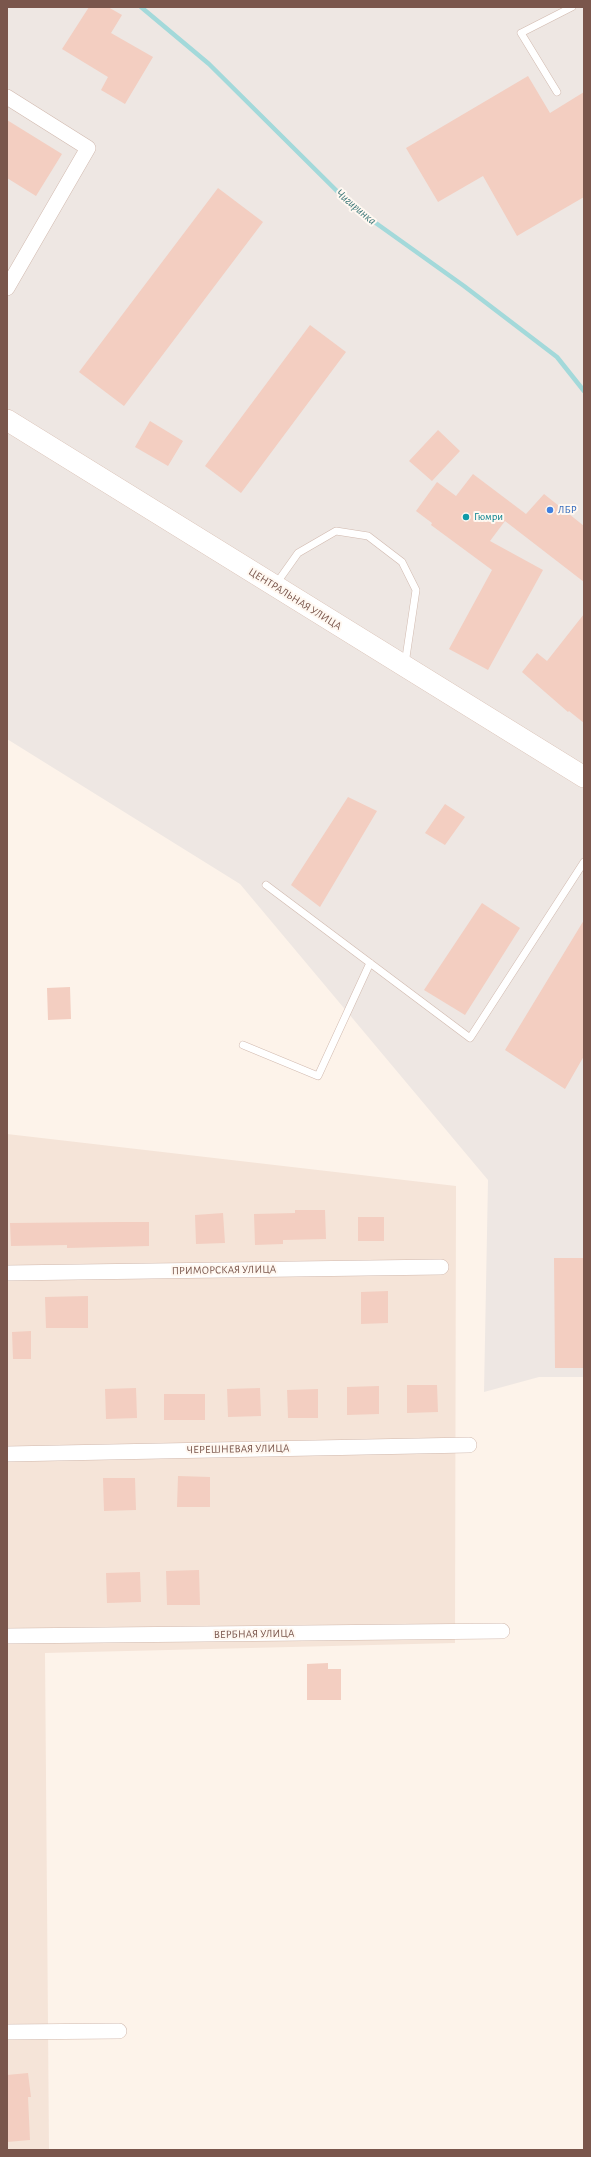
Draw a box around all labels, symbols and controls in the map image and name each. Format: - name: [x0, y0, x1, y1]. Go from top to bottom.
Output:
- water label: Чигиринка: [333, 186, 379, 228]
- place label: ЛБР: [558, 503, 577, 517]
- marker: ЛБР: [545, 505, 555, 515]
- place label: Гюмри: [474, 510, 503, 524]
- marker: Гюмри: [461, 512, 471, 522]
- street label: ЦЕНТРАЛЬНАЯ УЛИЦА: [246, 565, 344, 633]
- street label: ПРИМОРСКАЯ УЛИЦА: [172, 1262, 276, 1278]
- street label: ЧЕРЕШНЕВАЯ УЛИЦА: [187, 1442, 289, 1456]
- street label: ВЕРБНАЯ УЛИЦА: [214, 1627, 294, 1641]

